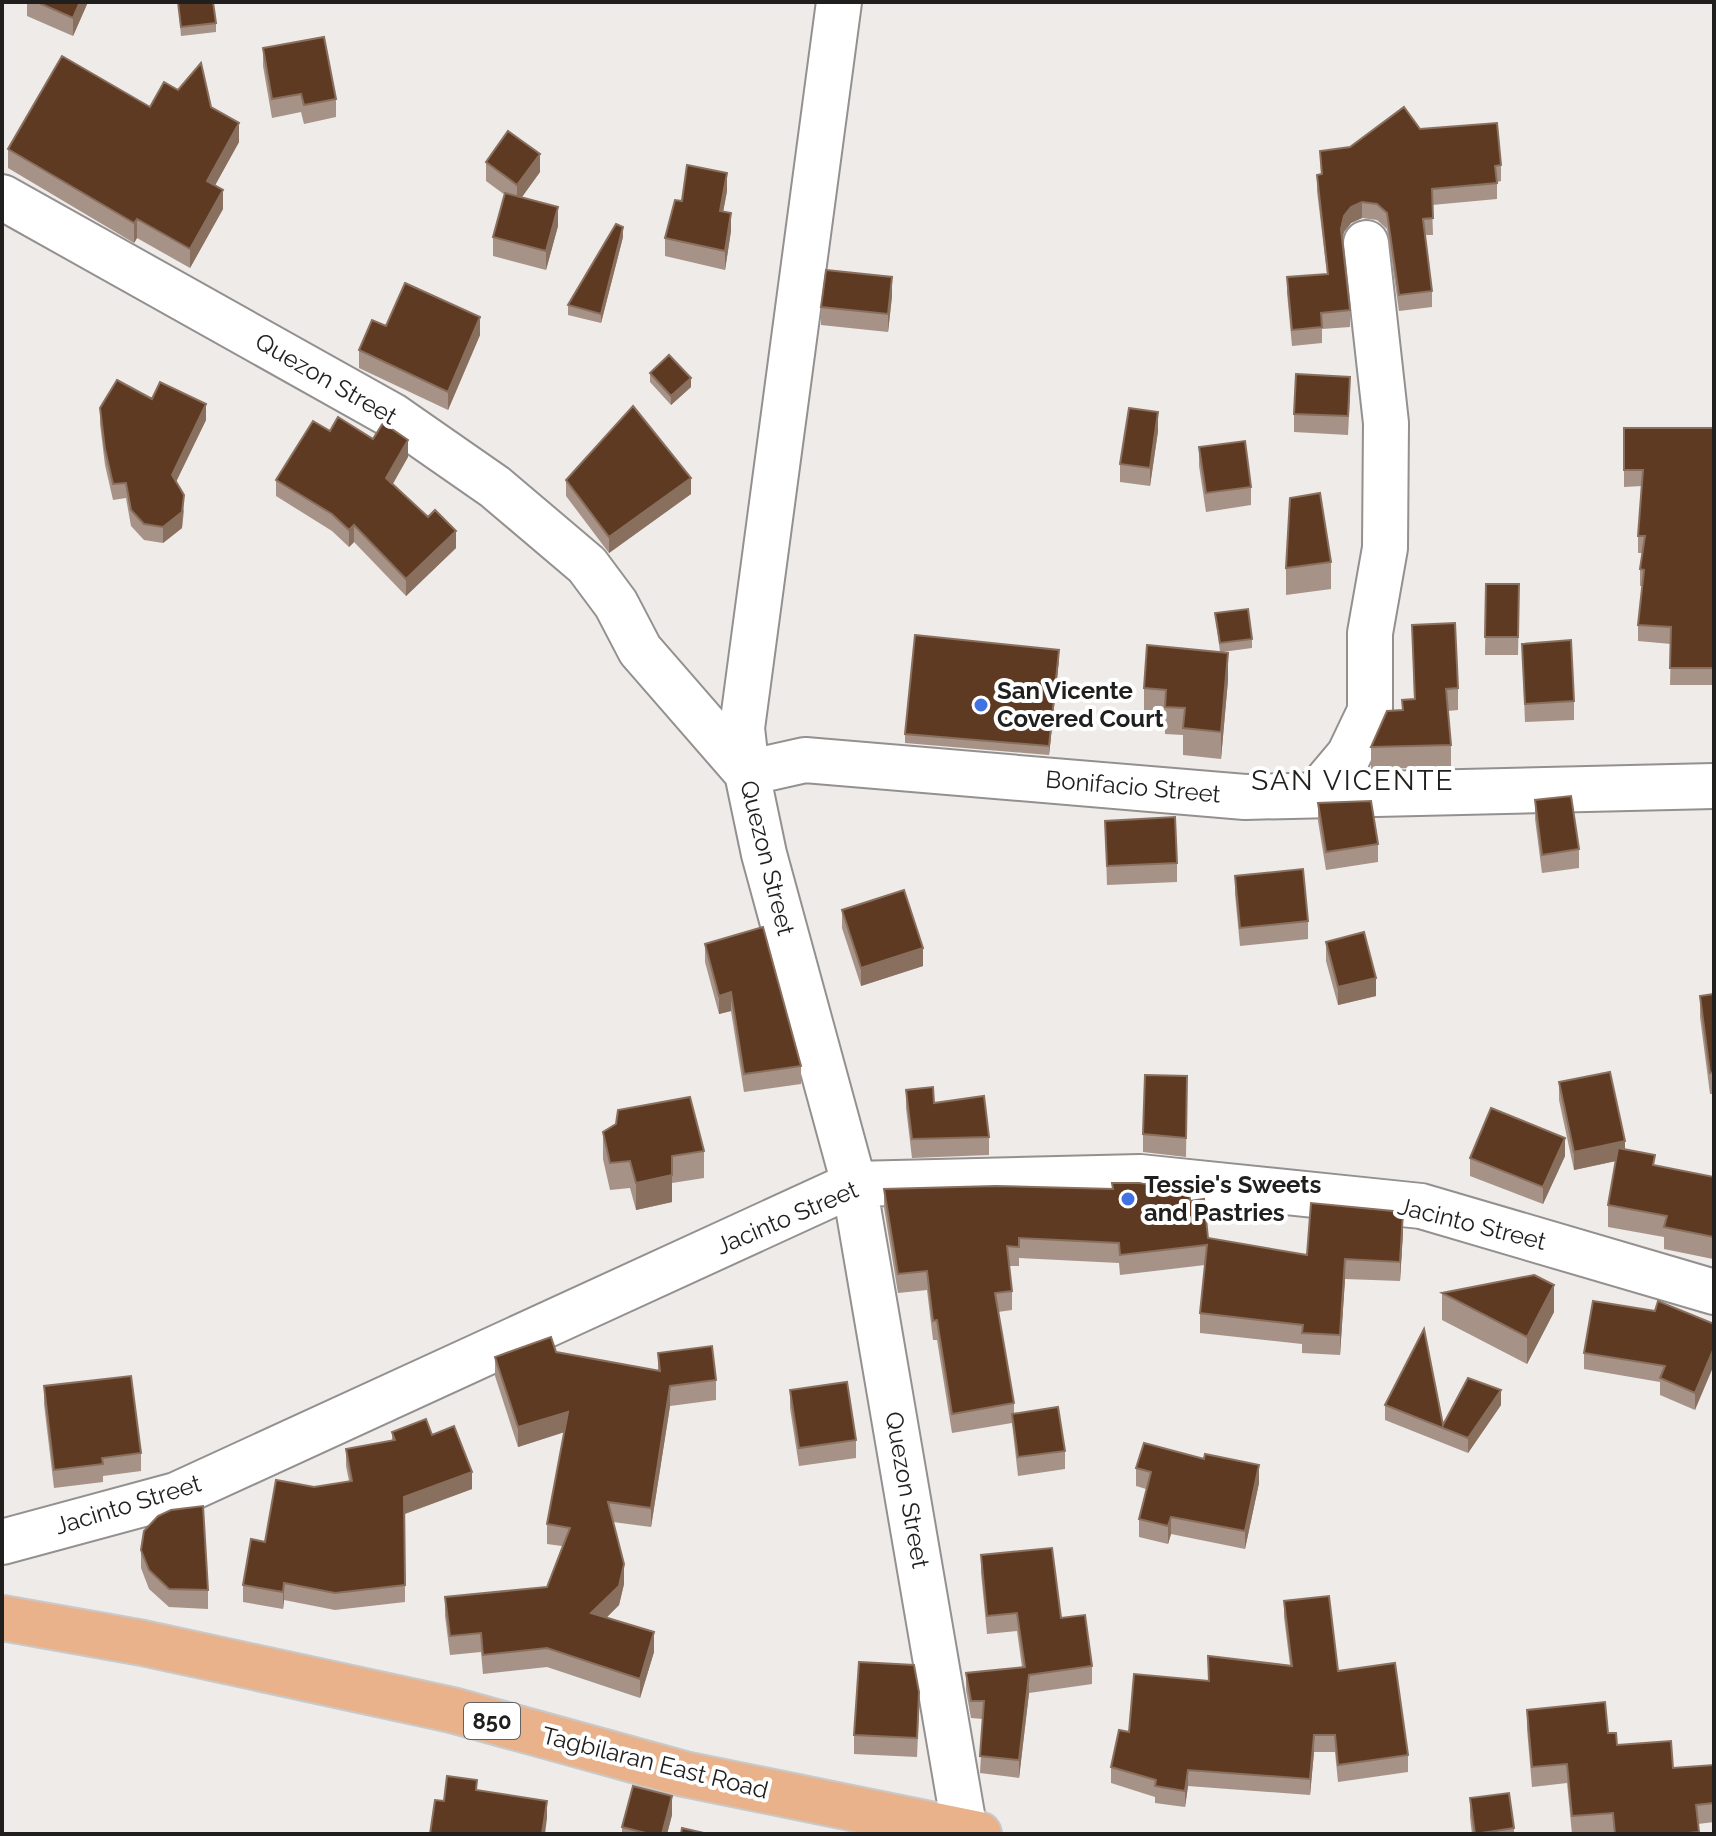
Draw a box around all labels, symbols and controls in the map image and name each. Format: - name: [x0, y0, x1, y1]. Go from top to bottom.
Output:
- street label: Quezon Street: [250, 326, 402, 431]
- place label: San Vicente Covered Court: [997, 676, 1164, 733]
- marker: San Vicente Covered Court: [972, 696, 990, 714]
- street label: Bonifacio Street: [1044, 764, 1222, 809]
- district label: SAN VICENTE: [1251, 764, 1455, 797]
- street label: Quezon Street: [734, 777, 801, 938]
- place label: Tessie's Sweets and Pastries: [1144, 1170, 1322, 1227]
- street label: Jacinto Street: [711, 1175, 862, 1260]
- marker: Tessie's Sweets and Pastries: [1119, 1190, 1137, 1208]
- street label: Jacinto Street: [1395, 1191, 1549, 1256]
- street label: Quezon Street: [879, 1409, 936, 1571]
- street label: Jacinto Street: [51, 1469, 205, 1541]
- road number: 850: [464, 1703, 520, 1739]
- street label: Tagbilaran East Road: [539, 1720, 771, 1805]

